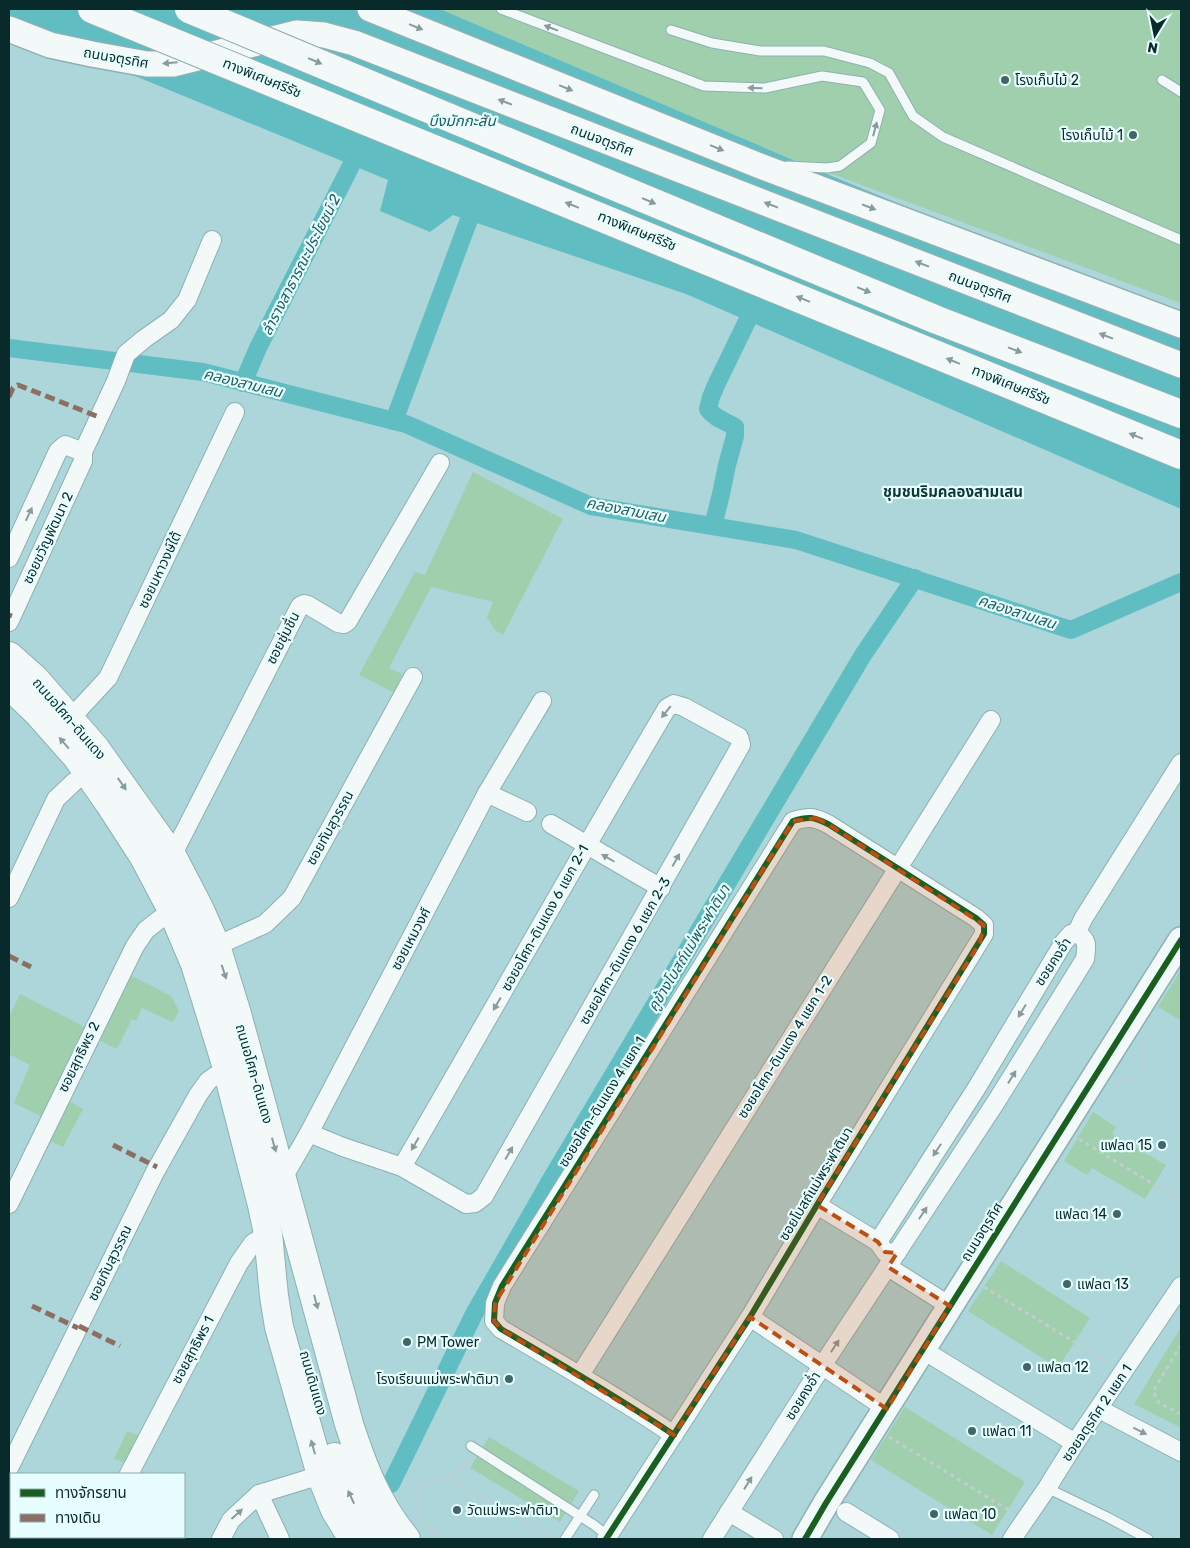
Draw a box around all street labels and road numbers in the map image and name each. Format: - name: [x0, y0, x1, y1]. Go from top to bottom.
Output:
- street label: ถนนจตุรทิศ: [82, 44, 150, 72]
- street label: ทางพิเศษศรีรัช: [220, 55, 304, 101]
- street label: ถนนจตุรทิศ: [568, 120, 636, 160]
- street label: ทางพิเศษศรีรัช: [595, 208, 679, 254]
- street label: ถนนจตุรทิศ: [946, 267, 1014, 307]
- street label: ทางพิเศษศรีรัช: [969, 362, 1053, 408]
- street label: ซอยขวัญพัฒนา 2: [19, 489, 77, 587]
- street label: ซอยมหาวงษ์ใต้: [135, 529, 185, 611]
- street label: ซอยชุ่มชื่น: [261, 608, 303, 667]
- street label: ถนนอโศก-ดินแดง: [29, 675, 109, 763]
- street label: ซอยทับสุวรรณ: [303, 788, 357, 868]
- street label: ซอยอโศก-ดินแดง 6 แยก 2-1: [498, 842, 592, 994]
- street label: ซอยอโศก-ดินแดง 6 แยก 2-3: [576, 874, 674, 1028]
- street label: ซอยเหมวงศ์: [387, 905, 435, 973]
- street label: ซอยคงอ่ำ: [1029, 934, 1075, 989]
- street label: ซอยอโศก-ดินแดง 4 แยก 1-2: [734, 972, 836, 1122]
- street label: ซอยสุทธิพร 2: [55, 1019, 103, 1095]
- street label: ถนนอโศก-ดินแดง: [232, 1022, 276, 1126]
- street label: ซอยอโศก-ดินแดง 4 แยก 1: [555, 1034, 649, 1170]
- street label: ซอยโบสถ์แม่พระฟาติมา: [775, 1124, 857, 1244]
- street label: ถนนจตุรทิศ: [957, 1199, 1007, 1265]
- street label: ซอยทับสุวรรณ: [84, 1222, 136, 1304]
- street label: ซอยสุทธิพร 1: [168, 1313, 218, 1387]
- street label: ถนนดินแดง: [296, 1349, 330, 1417]
- street label: ซอยจตุรทิศ 2 แยก 1: [1058, 1361, 1136, 1465]
- street label: ซอยคงอ่ำ: [780, 1368, 825, 1423]

